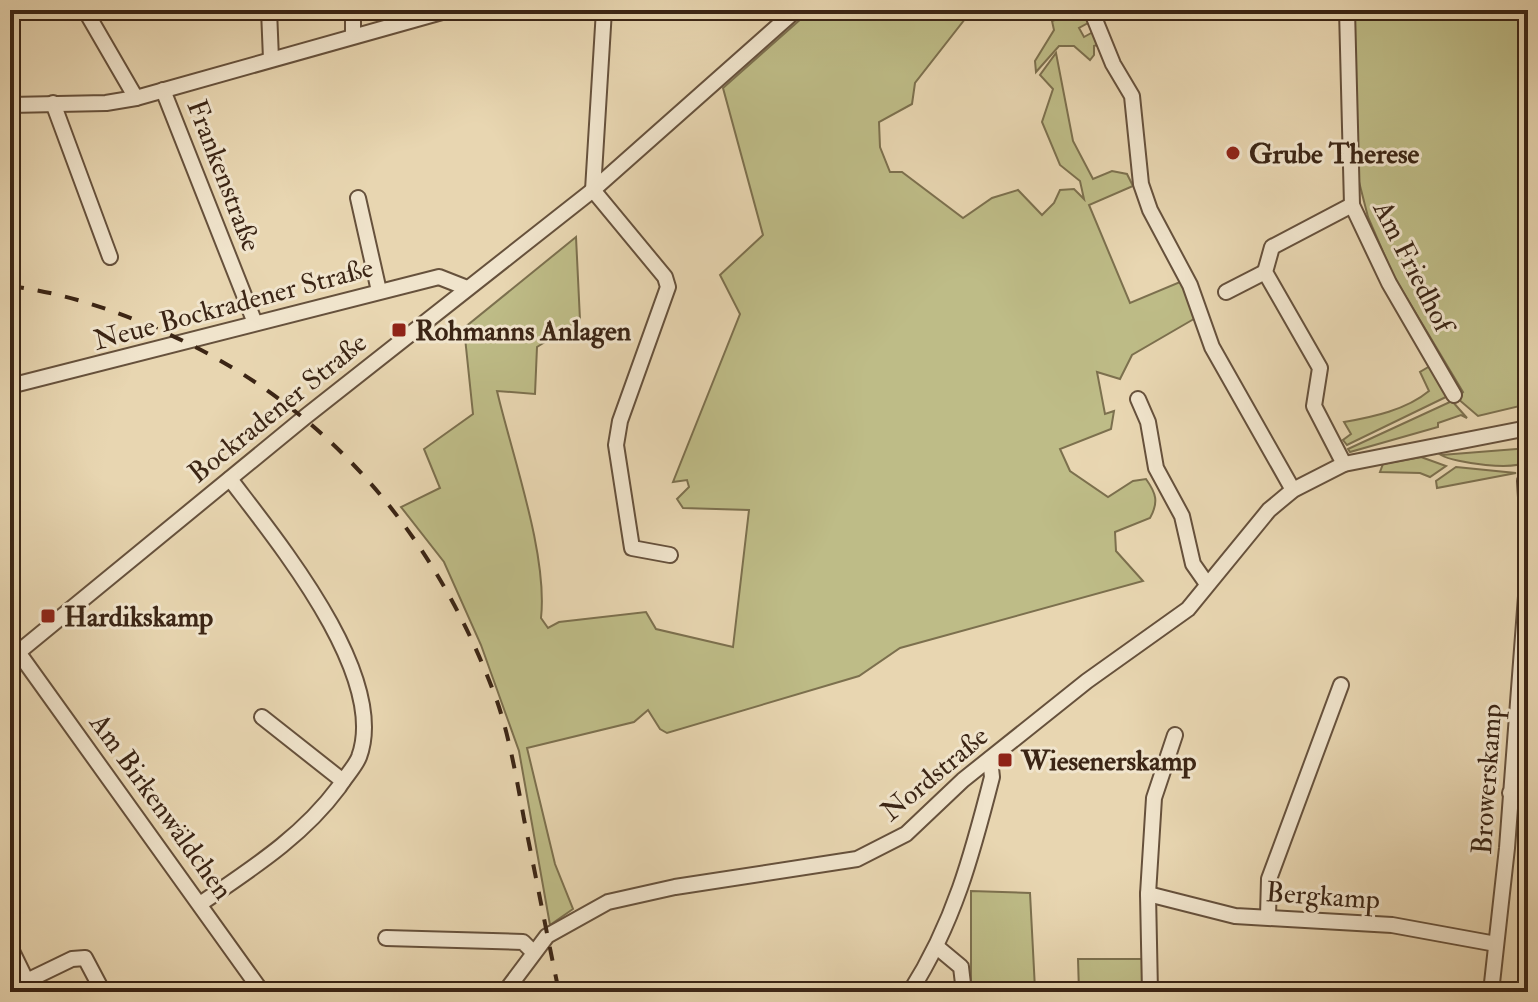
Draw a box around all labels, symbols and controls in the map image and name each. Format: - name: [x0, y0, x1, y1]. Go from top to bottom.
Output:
- street label: Frankenstraße: [179, 95, 269, 257]
- place label: Grube Therese: [1249, 137, 1420, 172]
- marker: Grube Therese: [1224, 144, 1242, 162]
- street label: Am Friedhof: [1364, 194, 1462, 342]
- street label: Neue Bockradener Straße: [90, 250, 377, 359]
- place label: Rohmanns Anlagen: [415, 314, 632, 349]
- marker: Rohmanns Anlagen: [390, 321, 408, 339]
- street label: Bockradener Straße: [182, 325, 375, 491]
- place label: Hardikskamp: [64, 600, 213, 635]
- marker: Hardikskamp: [39, 607, 57, 625]
- street label: Browerskamp: [1465, 702, 1510, 856]
- street label: Am Birkenwäldchen: [81, 706, 240, 907]
- street label: Nordstraße: [874, 719, 996, 829]
- place label: Wiesenerskamp: [1020, 744, 1196, 779]
- marker: Wiesenerskamp: [996, 751, 1014, 769]
- street label: Bergkamp: [1265, 875, 1381, 918]

